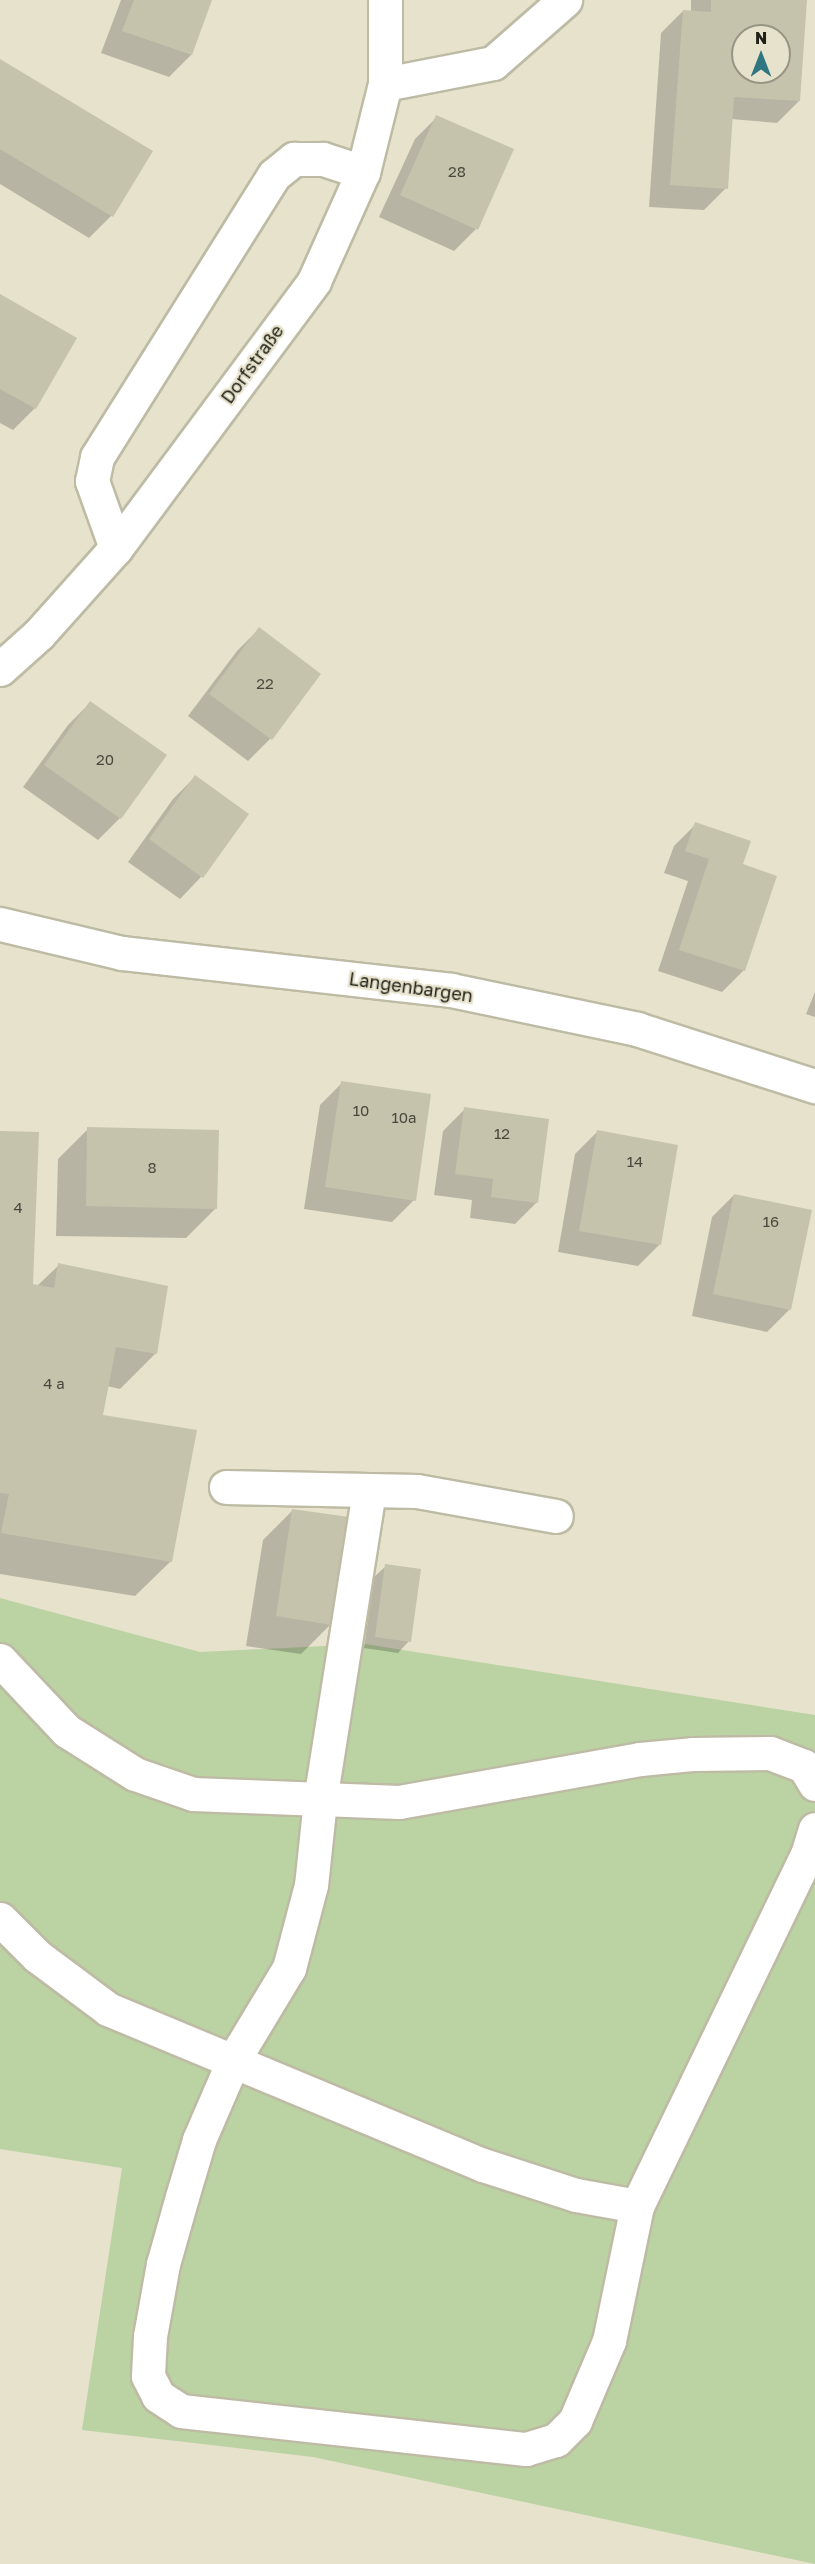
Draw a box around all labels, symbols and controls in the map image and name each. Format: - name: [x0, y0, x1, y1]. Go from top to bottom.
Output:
- north arrow: [731, 24, 791, 84]
- text: N: [755, 28, 767, 48]
- house number: 28: [448, 163, 466, 181]
- street label: Dorfstraße: [216, 320, 288, 408]
- house number: 22: [256, 675, 274, 693]
- house number: 20: [96, 751, 114, 769]
- street label: Langenbargen: [348, 968, 474, 1006]
- house number: 10: [353, 1102, 369, 1120]
- house number: 10a: [391, 1109, 417, 1127]
- house number: 12: [494, 1125, 510, 1143]
- house number: 14: [627, 1153, 643, 1171]
- house number: 8: [147, 1159, 157, 1177]
- house number: 4: [13, 1199, 23, 1217]
- house number: 16: [763, 1213, 779, 1231]
- house number: 4 a: [43, 1375, 65, 1393]

